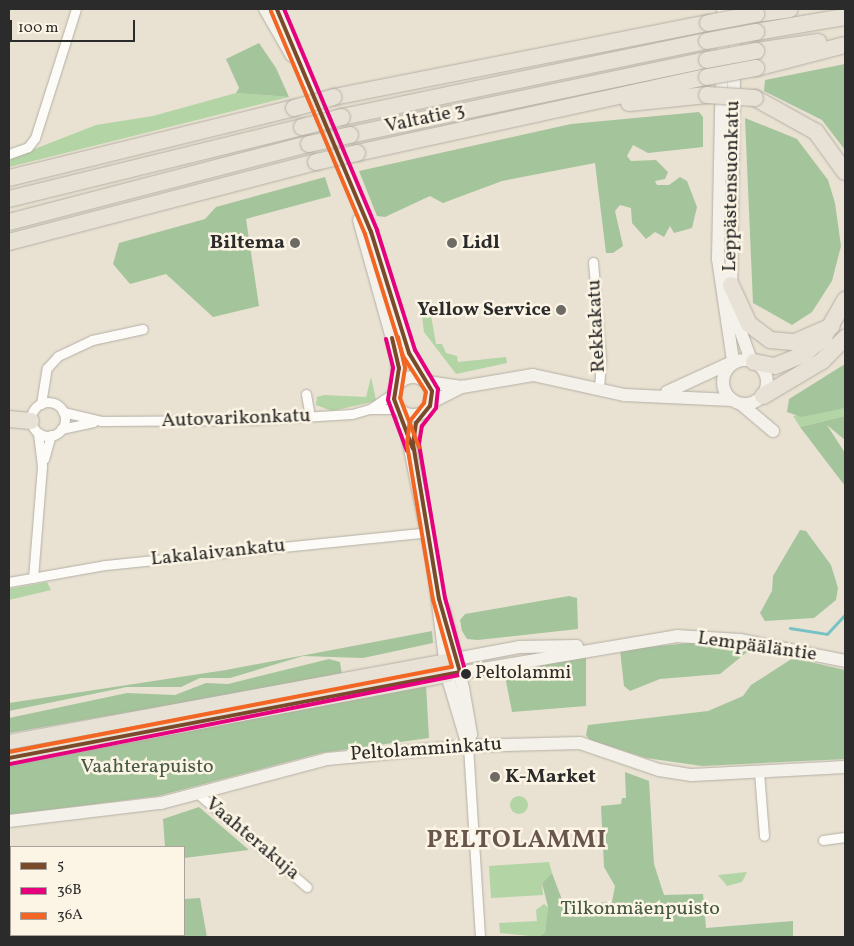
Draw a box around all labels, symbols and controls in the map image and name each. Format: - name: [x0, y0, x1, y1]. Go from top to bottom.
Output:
- scale bar: [12, 10, 138, 42]
- text: 100 m: [18, 18, 58, 39]
- street label: Valtatie 3: [383, 99, 467, 139]
- street label: Leppästensuonkatu: [719, 100, 745, 272]
- place label: Biltema: [210, 231, 285, 255]
- place label: Lidl: [462, 231, 500, 255]
- marker: Biltema: [289, 237, 301, 249]
- marker: Lidl: [446, 237, 458, 249]
- street label: Rekkakatu: [583, 279, 611, 373]
- place label: Yellow Service: [417, 298, 551, 322]
- marker: Yellow Service: [555, 304, 567, 316]
- street label: Autovarikonkatu: [161, 404, 311, 434]
- street label: Lakalaivankatu: [149, 534, 287, 572]
- street label: Lempääläntie: [696, 627, 818, 667]
- place label: Peltolammi: [475, 663, 571, 685]
- marker: Peltolammi: [461, 669, 471, 679]
- street label: Peltolamminkatu: [349, 733, 503, 767]
- park label: Vaahterapuisto: [80, 755, 214, 779]
- place label: K-Market: [505, 765, 596, 789]
- marker: K-Market: [489, 771, 501, 783]
- street label: Vaahterakuja: [200, 792, 304, 886]
- district label: PELTOLAMMI: [425, 826, 609, 856]
- legend: [10, 846, 185, 936]
- text: 5: [57, 855, 64, 876]
- text: 36B: [57, 880, 82, 901]
- park label: Tilkonmäenpuisto: [560, 897, 720, 921]
- text: 36A: [57, 905, 83, 926]

